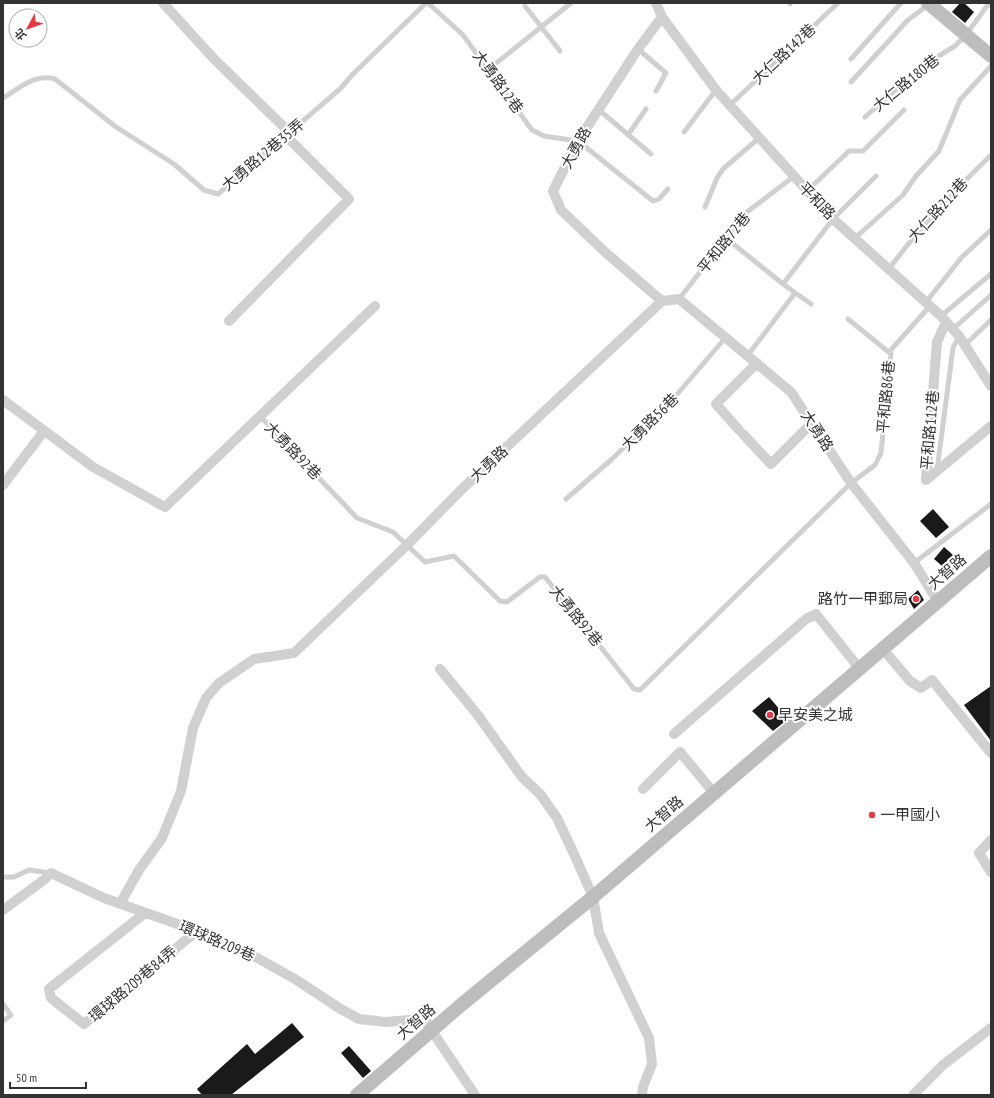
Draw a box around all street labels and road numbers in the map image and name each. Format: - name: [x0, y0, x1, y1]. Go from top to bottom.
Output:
- street label: 大仁路142巷: [748, 19, 819, 88]
- street label: 大勇路12巷: [469, 46, 528, 117]
- street label: 大仁路180巷: [869, 50, 943, 115]
- street label: 大勇路12巷35弄: [217, 115, 308, 195]
- street label: 大勇路: [556, 123, 595, 172]
- street label: 大仁路212巷: [904, 173, 972, 246]
- street label: 平和路: [795, 178, 840, 223]
- street label: 平和路72巷: [693, 208, 754, 277]
- street label: 平和路86巷: [873, 360, 898, 434]
- street label: 大勇路56巷: [617, 389, 682, 454]
- street label: 平和路112巷: [917, 389, 942, 471]
- street label: 大勇路: [797, 407, 838, 455]
- street label: 大勇路92巷: [261, 418, 326, 484]
- street label: 大勇路: [466, 441, 512, 486]
- street label: 大智路: [923, 550, 970, 594]
- street label: 大勇路92巷: [546, 581, 607, 650]
- street label: 大智路: [640, 792, 687, 836]
- street label: 環球路209巷: [177, 916, 258, 965]
- street label: 環球路209巷84弄: [85, 941, 180, 1026]
- street label: 大智路: [392, 1000, 439, 1044]

